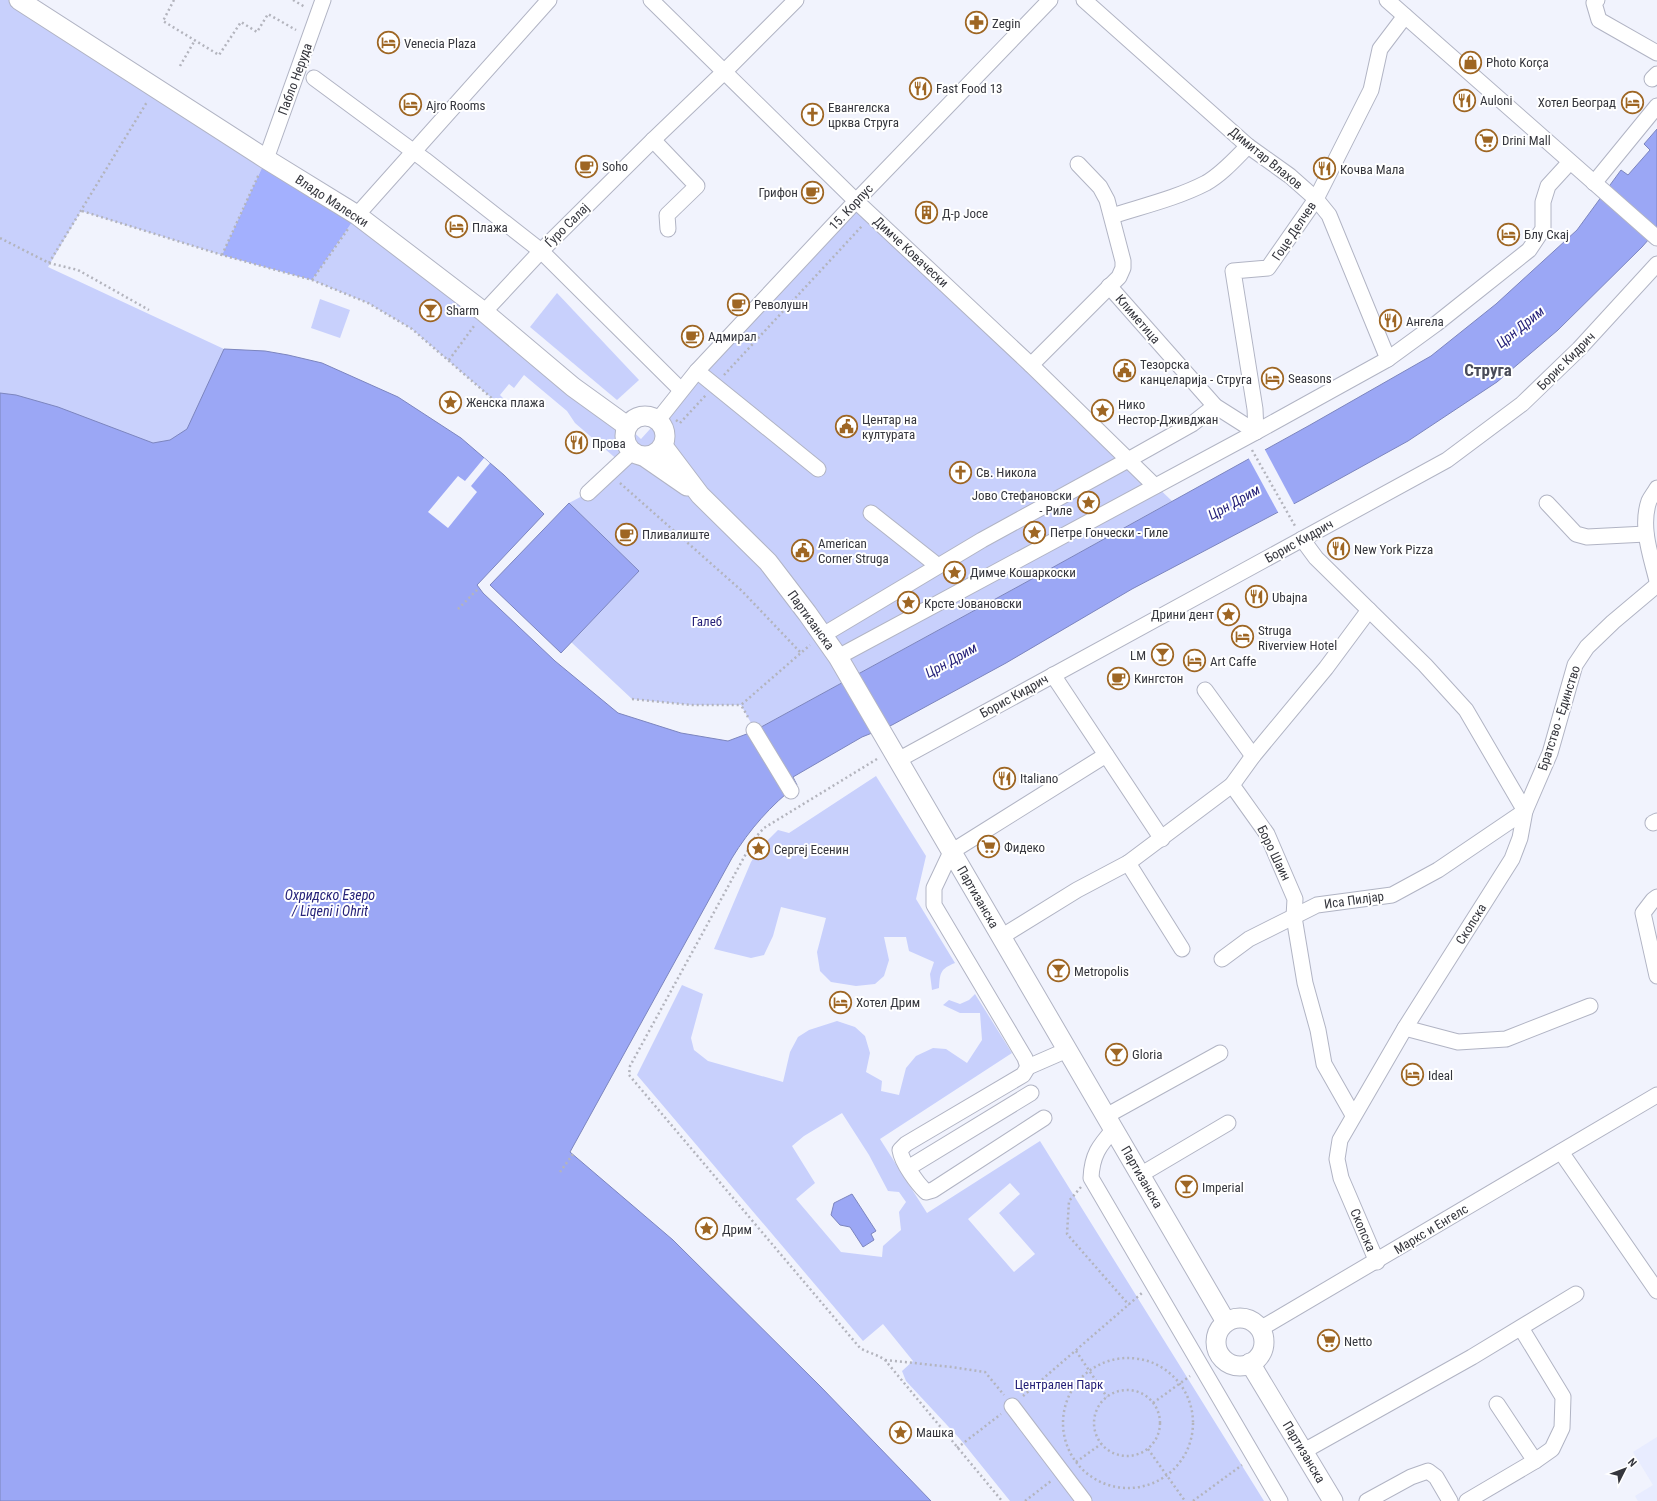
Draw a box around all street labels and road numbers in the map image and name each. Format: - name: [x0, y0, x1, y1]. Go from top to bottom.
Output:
- street label: Пабло Неруда: [275, 41, 315, 117]
- street label: Димитар Влахов: [1226, 124, 1306, 192]
- street label: Владо Малески: [293, 172, 371, 230]
- street label: 15. Корпус: [826, 181, 876, 233]
- street label: Гоце Делчев: [1269, 199, 1319, 263]
- street label: Ѓуро Салај: [542, 200, 592, 250]
- street label: Димче Ковачески: [871, 214, 951, 290]
- street label: Климетица: [1113, 291, 1163, 347]
- street label: Борис Кидрич: [1534, 329, 1598, 393]
- street label: Борис Кидрич: [1262, 516, 1336, 566]
- street label: Партизанска: [785, 587, 837, 653]
- street label: Братство - Единство: [1535, 663, 1583, 773]
- street label: Борис Кидрич: [977, 671, 1051, 721]
- street label: Боро Шаин: [1254, 823, 1294, 883]
- street label: Партизанска: [954, 863, 1002, 931]
- street label: Иса Пилјар: [1323, 888, 1385, 912]
- street label: Скопска: [1453, 901, 1489, 947]
- street label: Партизанска: [1118, 1143, 1166, 1211]
- street label: Маркс и Енгелс: [1391, 1201, 1471, 1257]
- street label: Скопска: [1347, 1206, 1379, 1254]
- street label: Партизанска: [1280, 1418, 1328, 1486]

